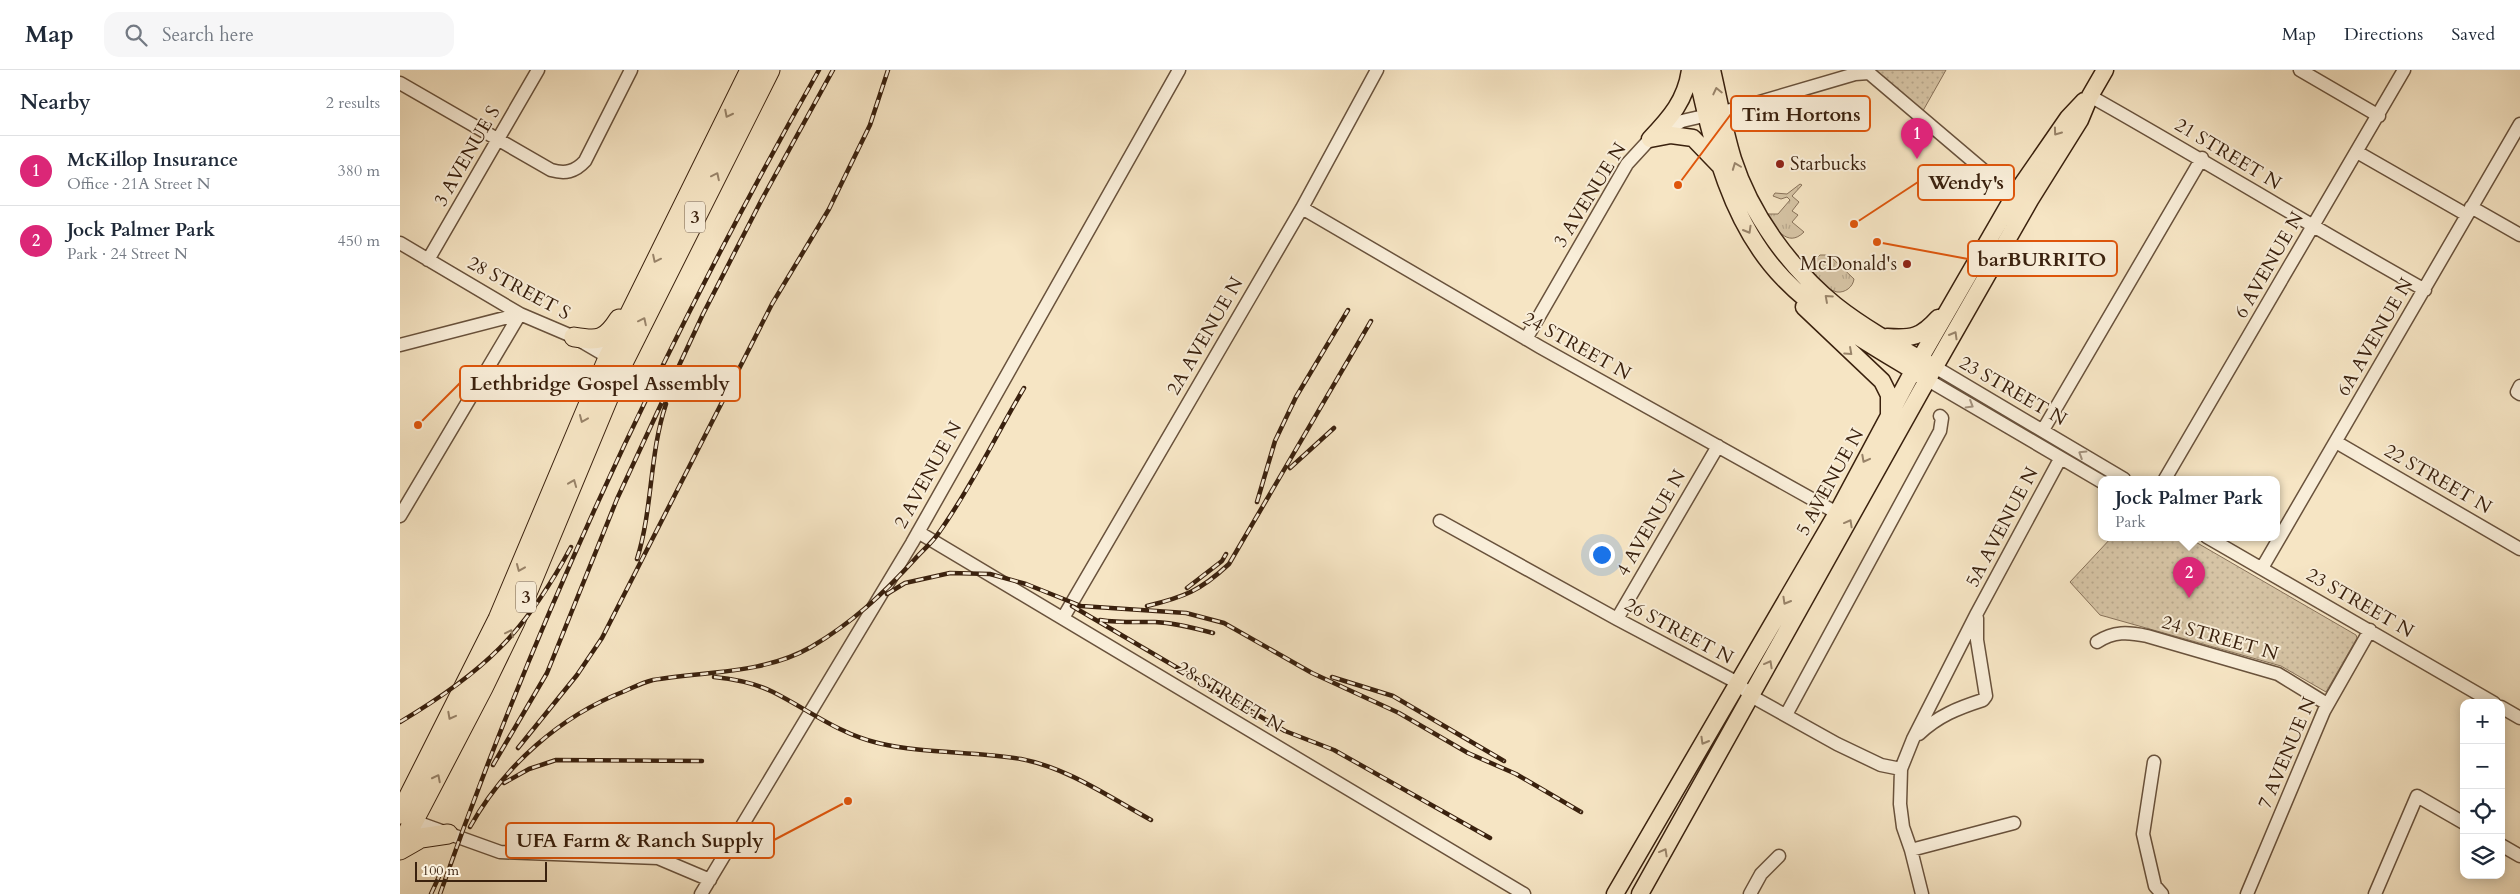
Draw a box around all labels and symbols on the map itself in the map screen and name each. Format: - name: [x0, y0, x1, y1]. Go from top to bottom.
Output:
- one-way arrow: [1712, 86, 1723, 95]
- callout: Tim Hortons: [1731, 96, 1870, 131]
- street label: 3 AVENUE S: [428, 101, 506, 211]
- text: Tim Hortons: [1741, 101, 1861, 128]
- one-way arrow: [724, 108, 734, 117]
- street label: 21 STREET N: [2170, 112, 2286, 196]
- pin: 1: [1901, 118, 1933, 159]
- one-way arrow: [2054, 126, 2063, 136]
- street label: 3 AVENUE N: [1547, 138, 1633, 252]
- place label: Starbucks: [1790, 151, 1866, 177]
- marker: Starbucks: [1774, 158, 1786, 170]
- one-way arrow: [1732, 162, 1742, 171]
- callout: Wendy's: [1918, 165, 2014, 200]
- text: Wendy's: [1927, 169, 2004, 196]
- one-way arrow: [710, 172, 720, 181]
- road number: 3: [685, 202, 705, 232]
- street label: 6 AVENUE N: [2228, 207, 2310, 323]
- one-way arrow: [1742, 224, 1752, 233]
- callout: barBURRITO: [1968, 241, 2117, 276]
- text: barBURRITO: [1978, 246, 2106, 273]
- street label: 28 STREET S: [463, 250, 575, 326]
- place label: McDonald's: [1800, 251, 1897, 277]
- one-way arrow: [651, 254, 662, 263]
- marker: McDonald's: [1901, 258, 1913, 270]
- street label: 2A AVENUE N: [1161, 272, 1249, 400]
- street label: 6A AVENUE N: [2331, 273, 2419, 401]
- one-way arrow: [1825, 295, 1834, 304]
- street label: 24 STREET N: [1518, 306, 1636, 386]
- one-way arrow: [637, 318, 647, 327]
- one-way arrow: [1947, 331, 1957, 340]
- one-way arrow: [1844, 346, 1853, 355]
- street label: 23 STREET N: [1955, 350, 2071, 432]
- callout: Lethbridge Gospel Assembly: [460, 366, 740, 401]
- text: Lethbridge Gospel Assembly: [470, 370, 731, 397]
- one-way arrow: [1964, 398, 1973, 408]
- one-way arrow: [578, 414, 588, 422]
- street label: 2 AVENUE N: [888, 417, 968, 533]
- street label: 5 AVENUE N: [1790, 424, 1870, 540]
- street label: 22 STREET N: [2380, 438, 2496, 520]
- one-way arrow: [2079, 450, 2088, 460]
- one-way arrow: [1862, 454, 1872, 463]
- street label: 5A AVENUE N: [1959, 462, 2045, 592]
- street label: 4 AVENUE N: [1610, 465, 1692, 581]
- one-way arrow: [567, 479, 577, 488]
- one-way arrow: [1843, 519, 1853, 528]
- your location: [1589, 542, 1615, 568]
- pin: 2: [2173, 557, 2205, 598]
- street label: 23 STREET N: [2302, 562, 2418, 644]
- one-way arrow: [515, 563, 526, 572]
- road number: 3: [516, 582, 536, 612]
- street label: 26 STREET N: [1620, 591, 1738, 671]
- one-way arrow: [1782, 595, 1792, 604]
- street label: 24 STREET N: [2159, 609, 2281, 667]
- one-way arrow: [503, 629, 514, 638]
- street label: 28 STREET N: [1172, 655, 1288, 739]
- one-way arrow: [1763, 661, 1773, 670]
- street label: 7 AVENUE N: [2252, 693, 2322, 813]
- one-way arrow: [447, 710, 457, 719]
- one-way arrow: [1700, 736, 1710, 745]
- one-way arrow: [431, 774, 441, 783]
- callout: UFA Farm & Ranch Supply: [506, 823, 774, 858]
- text: UFA Farm & Ranch Supply: [516, 827, 764, 854]
- one-way arrow: [1657, 848, 1667, 857]
- scale bar: [415, 859, 548, 882]

